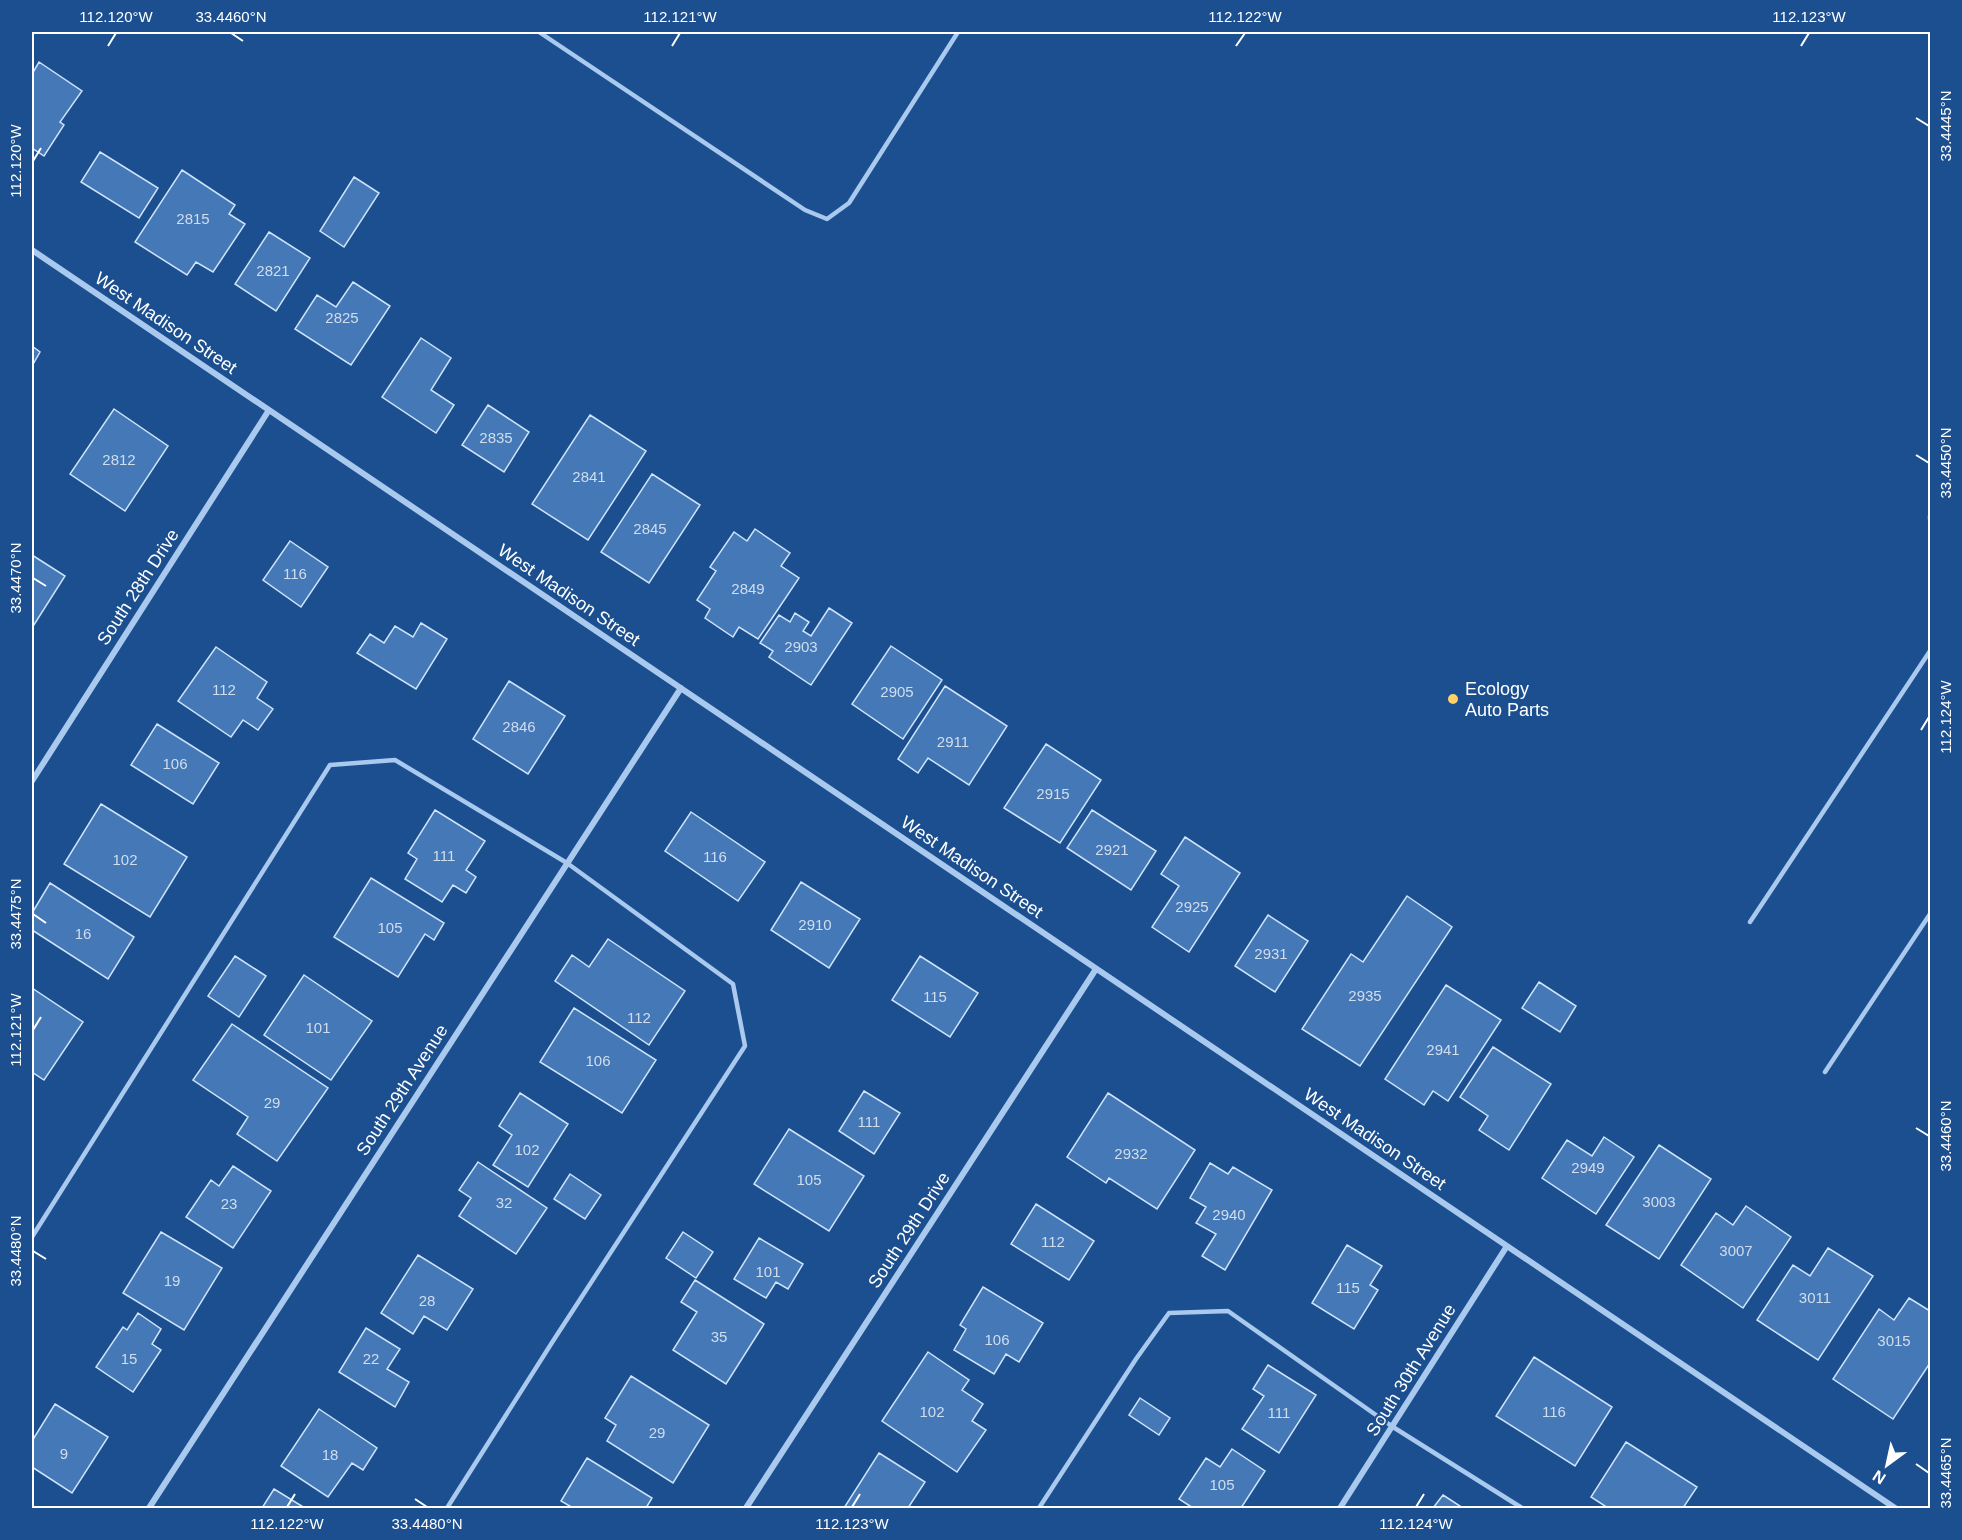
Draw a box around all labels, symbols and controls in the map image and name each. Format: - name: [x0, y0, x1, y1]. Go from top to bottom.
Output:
- text: 112.120°W: [79, 8, 153, 25]
- text: 33.4460°N: [195, 8, 267, 25]
- text: 112.121°W: [643, 8, 717, 25]
- text: 112.122°W: [1208, 8, 1282, 25]
- text: 112.123°W: [1772, 8, 1846, 25]
- text: 33.4445°N: [1937, 90, 1954, 162]
- text: 112.120°W: [7, 124, 24, 198]
- house number: 2815: [176, 210, 210, 227]
- house number: 2821: [256, 262, 290, 279]
- street label: West Madison Street: [91, 268, 241, 378]
- house number: 2825: [325, 309, 359, 326]
- text: 33.4450°N: [1937, 427, 1954, 499]
- house number: 2835: [479, 429, 513, 446]
- house number: 2812: [102, 451, 136, 468]
- house number: 2841: [572, 468, 606, 485]
- house number: 2845: [633, 520, 667, 537]
- street label: South 28th Drive: [93, 525, 183, 649]
- street label: West Madison Street: [494, 540, 644, 650]
- text: 33.4470°N: [7, 542, 24, 614]
- house number: 116: [283, 565, 307, 582]
- house number: 2849: [731, 580, 765, 597]
- house number: 2903: [784, 638, 818, 655]
- place label: Ecology Auto Parts: [1465, 679, 1549, 720]
- text: 112.124°W: [1937, 680, 1954, 754]
- house number: 112: [212, 681, 236, 698]
- house number: 2905: [880, 683, 914, 700]
- marker: Ecology Auto Parts: [1446, 692, 1460, 706]
- house number: 2846: [502, 718, 536, 735]
- house number: 2911: [937, 733, 969, 750]
- house number: 106: [162, 755, 188, 772]
- house number: 2915: [1036, 785, 1070, 802]
- street label: West Madison Street: [897, 812, 1047, 922]
- house number: 2921: [1095, 841, 1129, 858]
- house number: 111: [433, 847, 455, 864]
- house number: 116: [703, 848, 727, 865]
- house number: 102: [112, 851, 138, 868]
- text: 33.4475°N: [7, 878, 24, 950]
- house number: 2925: [1175, 898, 1209, 915]
- house number: 2910: [798, 916, 832, 933]
- house number: 105: [377, 919, 403, 936]
- house number: 16: [75, 925, 91, 942]
- house number: 2931: [1254, 945, 1288, 962]
- house number: 2935: [1348, 987, 1382, 1004]
- house number: 115: [923, 988, 947, 1005]
- text: 112.121°W: [7, 993, 24, 1067]
- house number: 112: [627, 1009, 651, 1026]
- house number: 101: [305, 1019, 331, 1036]
- street label: South 29th Avenue: [352, 1021, 452, 1159]
- house number: 2941: [1426, 1041, 1460, 1058]
- house number: 106: [585, 1052, 611, 1069]
- street label: West Madison Street: [1300, 1084, 1450, 1194]
- house number: 29: [264, 1094, 280, 1111]
- text: 33.4460°N: [1937, 1100, 1954, 1172]
- house number: 111: [858, 1113, 880, 1130]
- house number: 102: [514, 1141, 540, 1158]
- house number: 2932: [1114, 1145, 1148, 1162]
- house number: 2949: [1571, 1159, 1605, 1176]
- street label: South 29th Drive: [864, 1168, 954, 1292]
- house number: 105: [796, 1171, 822, 1188]
- house number: 3003: [1642, 1193, 1676, 1210]
- house number: 32: [496, 1194, 512, 1211]
- house number: 23: [221, 1195, 237, 1212]
- house number: 2940: [1212, 1206, 1246, 1223]
- text: 33.4480°N: [7, 1215, 24, 1287]
- house number: 112: [1041, 1233, 1065, 1250]
- house number: 3007: [1719, 1242, 1753, 1259]
- house number: 101: [755, 1263, 781, 1280]
- house number: 19: [164, 1272, 180, 1289]
- house number: 115: [1336, 1279, 1360, 1296]
- house number: 3011: [1799, 1289, 1831, 1306]
- house number: 28: [419, 1292, 435, 1309]
- street label: South 30th Avenue: [1362, 1300, 1460, 1440]
- house number: 35: [711, 1328, 727, 1345]
- house number: 106: [984, 1331, 1010, 1348]
- house number: 3015: [1877, 1332, 1911, 1349]
- house number: 15: [121, 1350, 137, 1367]
- house number: 22: [363, 1350, 379, 1367]
- house number: 102: [919, 1403, 945, 1420]
- house number: 116: [1542, 1403, 1566, 1420]
- house number: 111: [1268, 1404, 1290, 1421]
- house number: 29: [649, 1424, 665, 1441]
- north arrow: [1857, 1435, 1917, 1495]
- text: 33.4465°N: [1937, 1437, 1954, 1509]
- house number: 9: [60, 1445, 68, 1462]
- house number: 18: [322, 1446, 338, 1463]
- text: N: [1870, 1467, 1889, 1487]
- house number: 105: [1209, 1476, 1235, 1493]
- text: 112.122°W: [250, 1515, 324, 1532]
- text: 33.4480°N: [391, 1515, 463, 1532]
- text: 112.123°W: [815, 1515, 889, 1532]
- text: 112.124°W: [1379, 1515, 1453, 1532]

